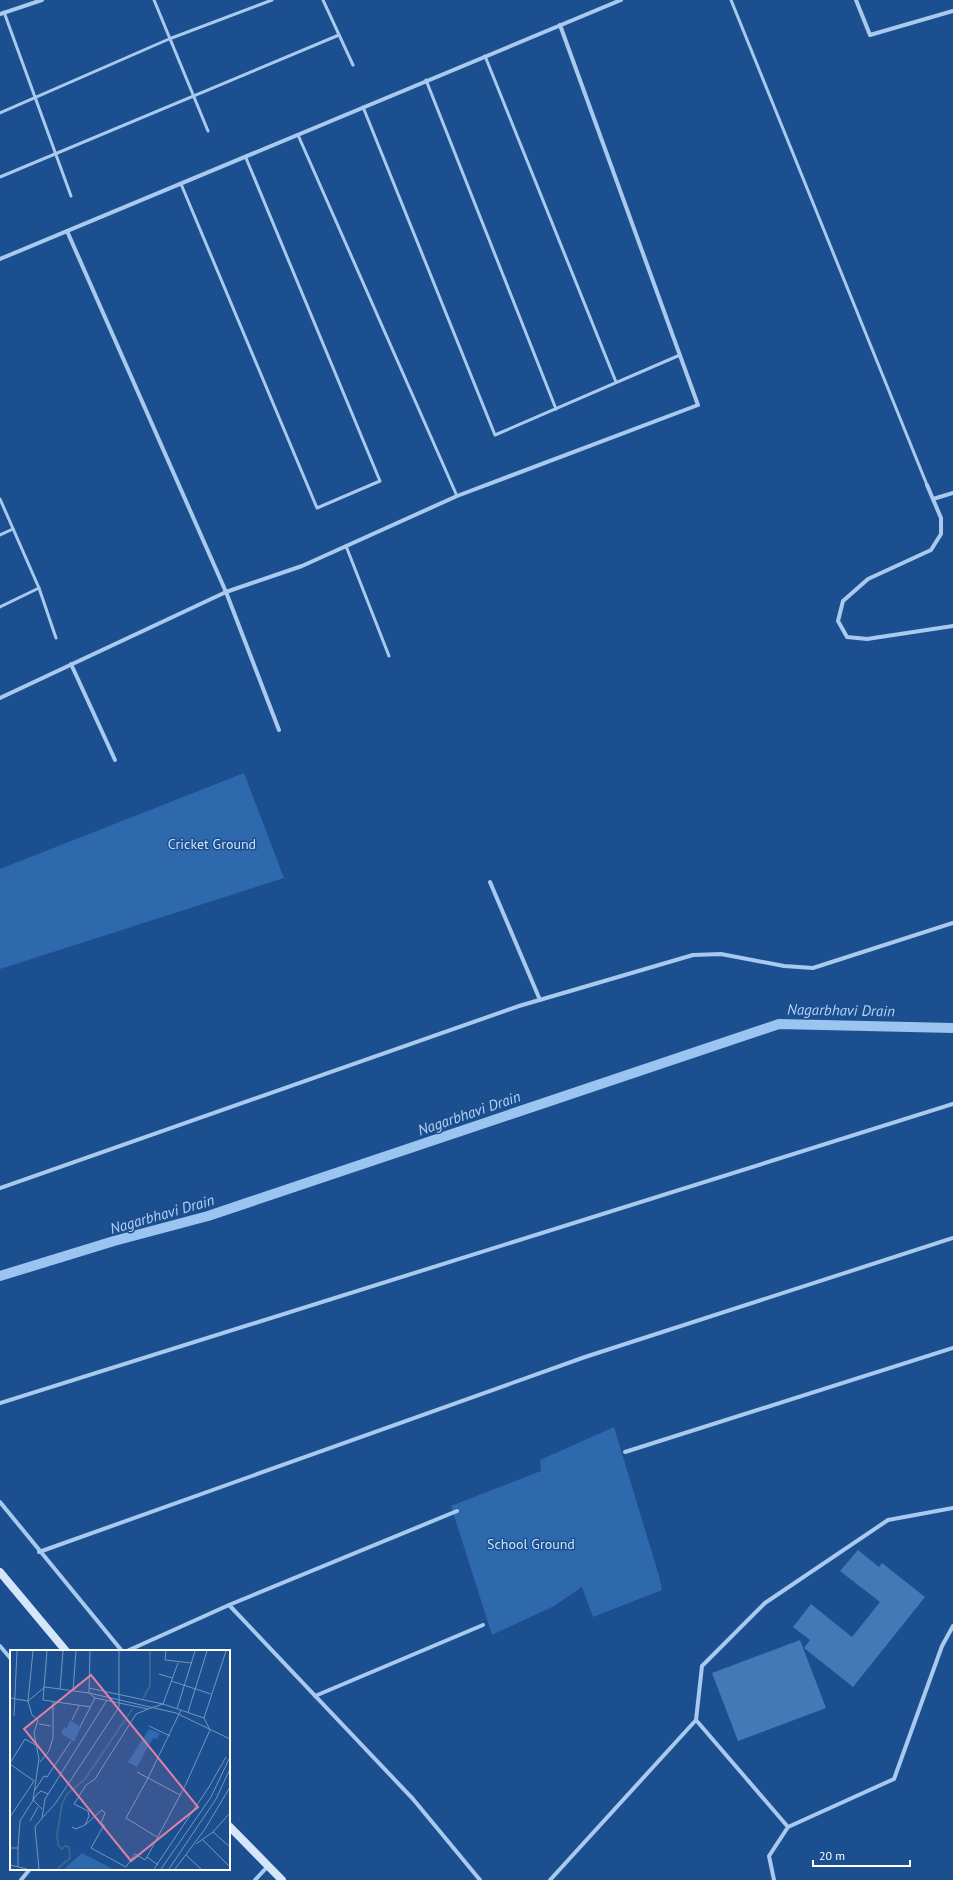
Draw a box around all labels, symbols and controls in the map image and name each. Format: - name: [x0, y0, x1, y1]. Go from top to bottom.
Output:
- park label: Cricket Ground: [168, 835, 256, 853]
- water label: Nagarbhavi Drain: [787, 1000, 895, 1020]
- water label: Nagarbhavi Drain: [415, 1086, 523, 1140]
- water label: Nagarbhavi Drain: [108, 1190, 217, 1238]
- park label: School Ground: [487, 1535, 575, 1553]
- inset map: [10, 1650, 230, 1870]
- scale bar: [813, 1842, 910, 1868]
- text: 20 m: [819, 1848, 845, 1863]

